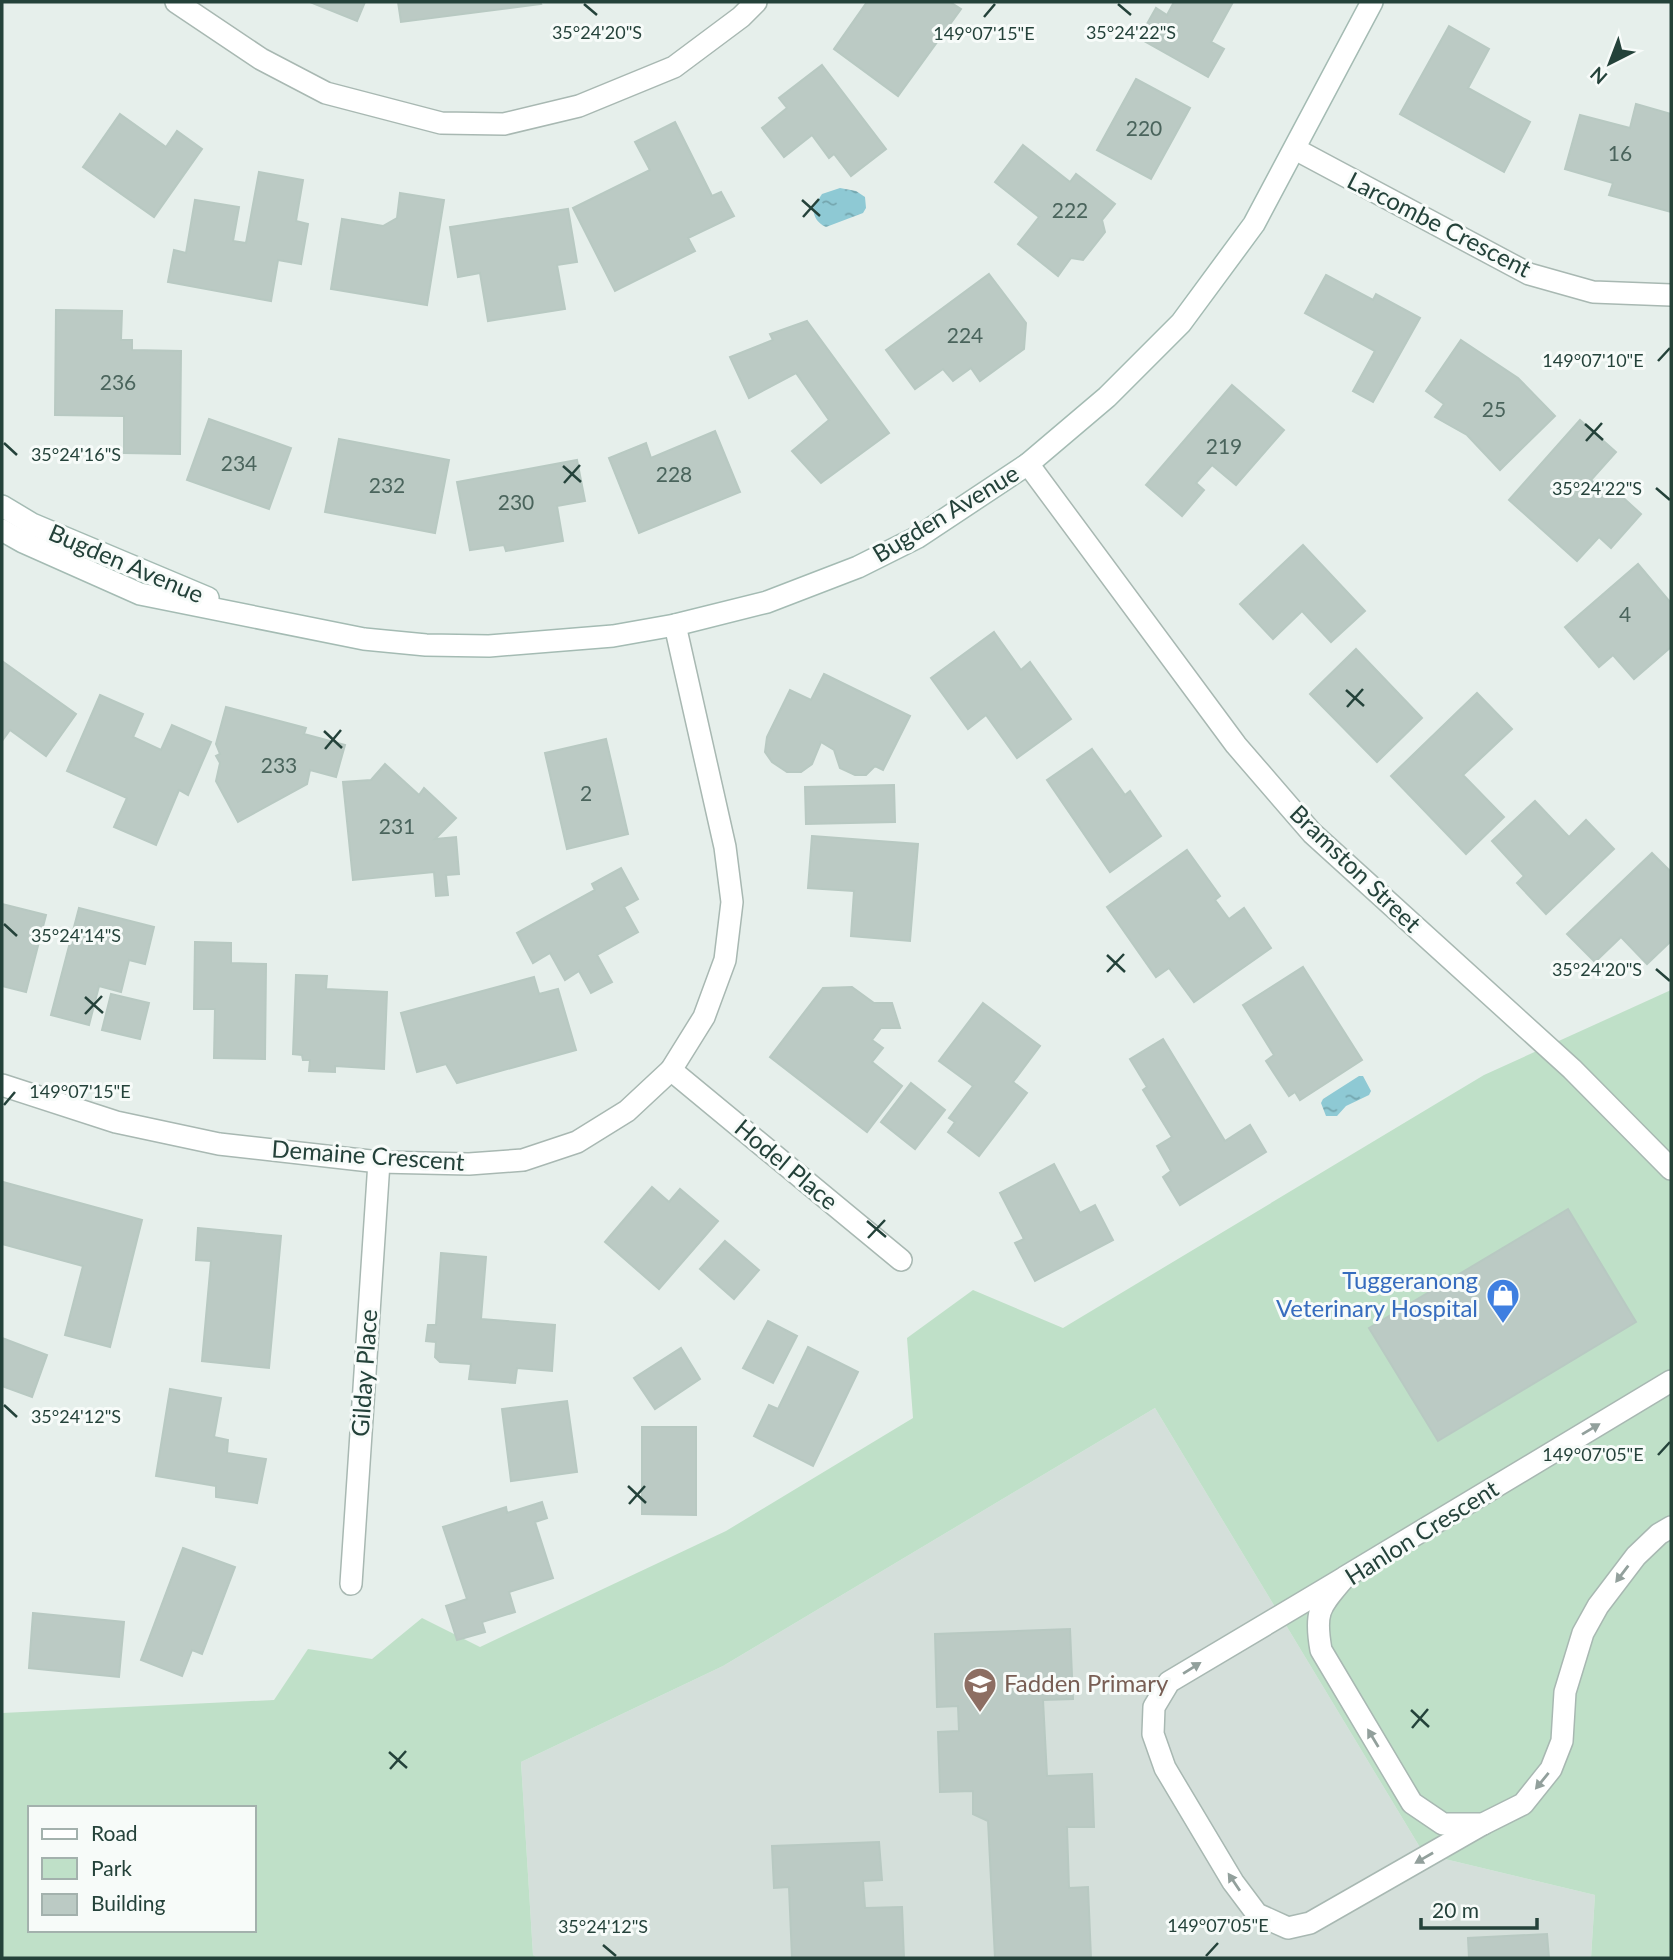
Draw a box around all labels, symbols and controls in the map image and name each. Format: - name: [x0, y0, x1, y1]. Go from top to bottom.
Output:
- text: 35°24'20"S: [552, 21, 642, 43]
- text: 35°24'22"S: [1086, 21, 1176, 43]
- text: 149°07'15"E: [933, 22, 1035, 44]
- north arrow: [1575, 28, 1645, 98]
- text: N: [1585, 63, 1611, 89]
- house number: 220: [1126, 115, 1162, 140]
- house number: 16: [1608, 140, 1632, 165]
- street label: Larcombe Crescent: [1343, 165, 1537, 283]
- house number: 222: [1052, 197, 1088, 222]
- house number: 224: [947, 322, 983, 347]
- text: 149°07'10"E: [1542, 349, 1644, 371]
- house number: 236: [100, 369, 136, 394]
- house number: 25: [1482, 396, 1506, 421]
- house number: 219: [1206, 433, 1242, 458]
- text: 35°24'16"S: [31, 443, 121, 465]
- house number: 234: [221, 450, 257, 475]
- street label: Bugden Avenue: [867, 458, 1024, 568]
- house number: 228: [656, 461, 692, 486]
- house number: 232: [369, 472, 405, 497]
- text: 35°24'22"S: [1552, 477, 1642, 499]
- house number: 230: [498, 489, 534, 514]
- street label: Bugden Avenue: [45, 517, 208, 608]
- house number: 4: [1619, 601, 1631, 626]
- house number: 233: [261, 752, 297, 777]
- house number: 2: [580, 780, 592, 805]
- street label: Bramston Street: [1285, 798, 1428, 938]
- house number: 231: [379, 813, 415, 838]
- text: 35°24'14"S: [31, 924, 121, 946]
- text: 35°24'20"S: [1552, 958, 1642, 980]
- text: 149°07'15"E: [29, 1080, 131, 1102]
- street label: Hodel Place: [730, 1112, 844, 1215]
- street label: Demaine Crescent: [271, 1133, 466, 1176]
- place label: Tuggeranong Veterinary Hospital: [1276, 1265, 1478, 1322]
- shop icon: Tuggeranong Veterinary Hospital: [1484, 1276, 1522, 1325]
- street label: Gilday Place: [345, 1308, 382, 1438]
- text: 35°24'12"S: [31, 1405, 121, 1427]
- one-way arrow: [1582, 1422, 1601, 1435]
- text: 149°07'05"E: [1542, 1443, 1644, 1465]
- street label: Hanlon Crescent: [1339, 1473, 1503, 1590]
- one-way arrow: [1615, 1564, 1630, 1582]
- one-way arrow: [1182, 1662, 1201, 1675]
- school or university icon: Fadden Primary: [961, 1665, 999, 1714]
- place label: Fadden Primary: [1004, 1668, 1169, 1697]
- one-way arrow: [1367, 1728, 1379, 1747]
- one-way arrow: [1534, 1772, 1549, 1790]
- legend: [28, 1806, 256, 1932]
- text: Road: [91, 1820, 138, 1845]
- one-way arrow: [1415, 1852, 1434, 1864]
- text: Park: [91, 1855, 132, 1880]
- one-way arrow: [1227, 1873, 1241, 1891]
- scale bar: [1421, 1886, 1536, 1930]
- text: Building: [91, 1890, 166, 1915]
- text: 20 m: [1432, 1897, 1479, 1922]
- text: 149°07'05"E: [1167, 1914, 1269, 1936]
- text: 35°24'12"S: [558, 1915, 648, 1937]

